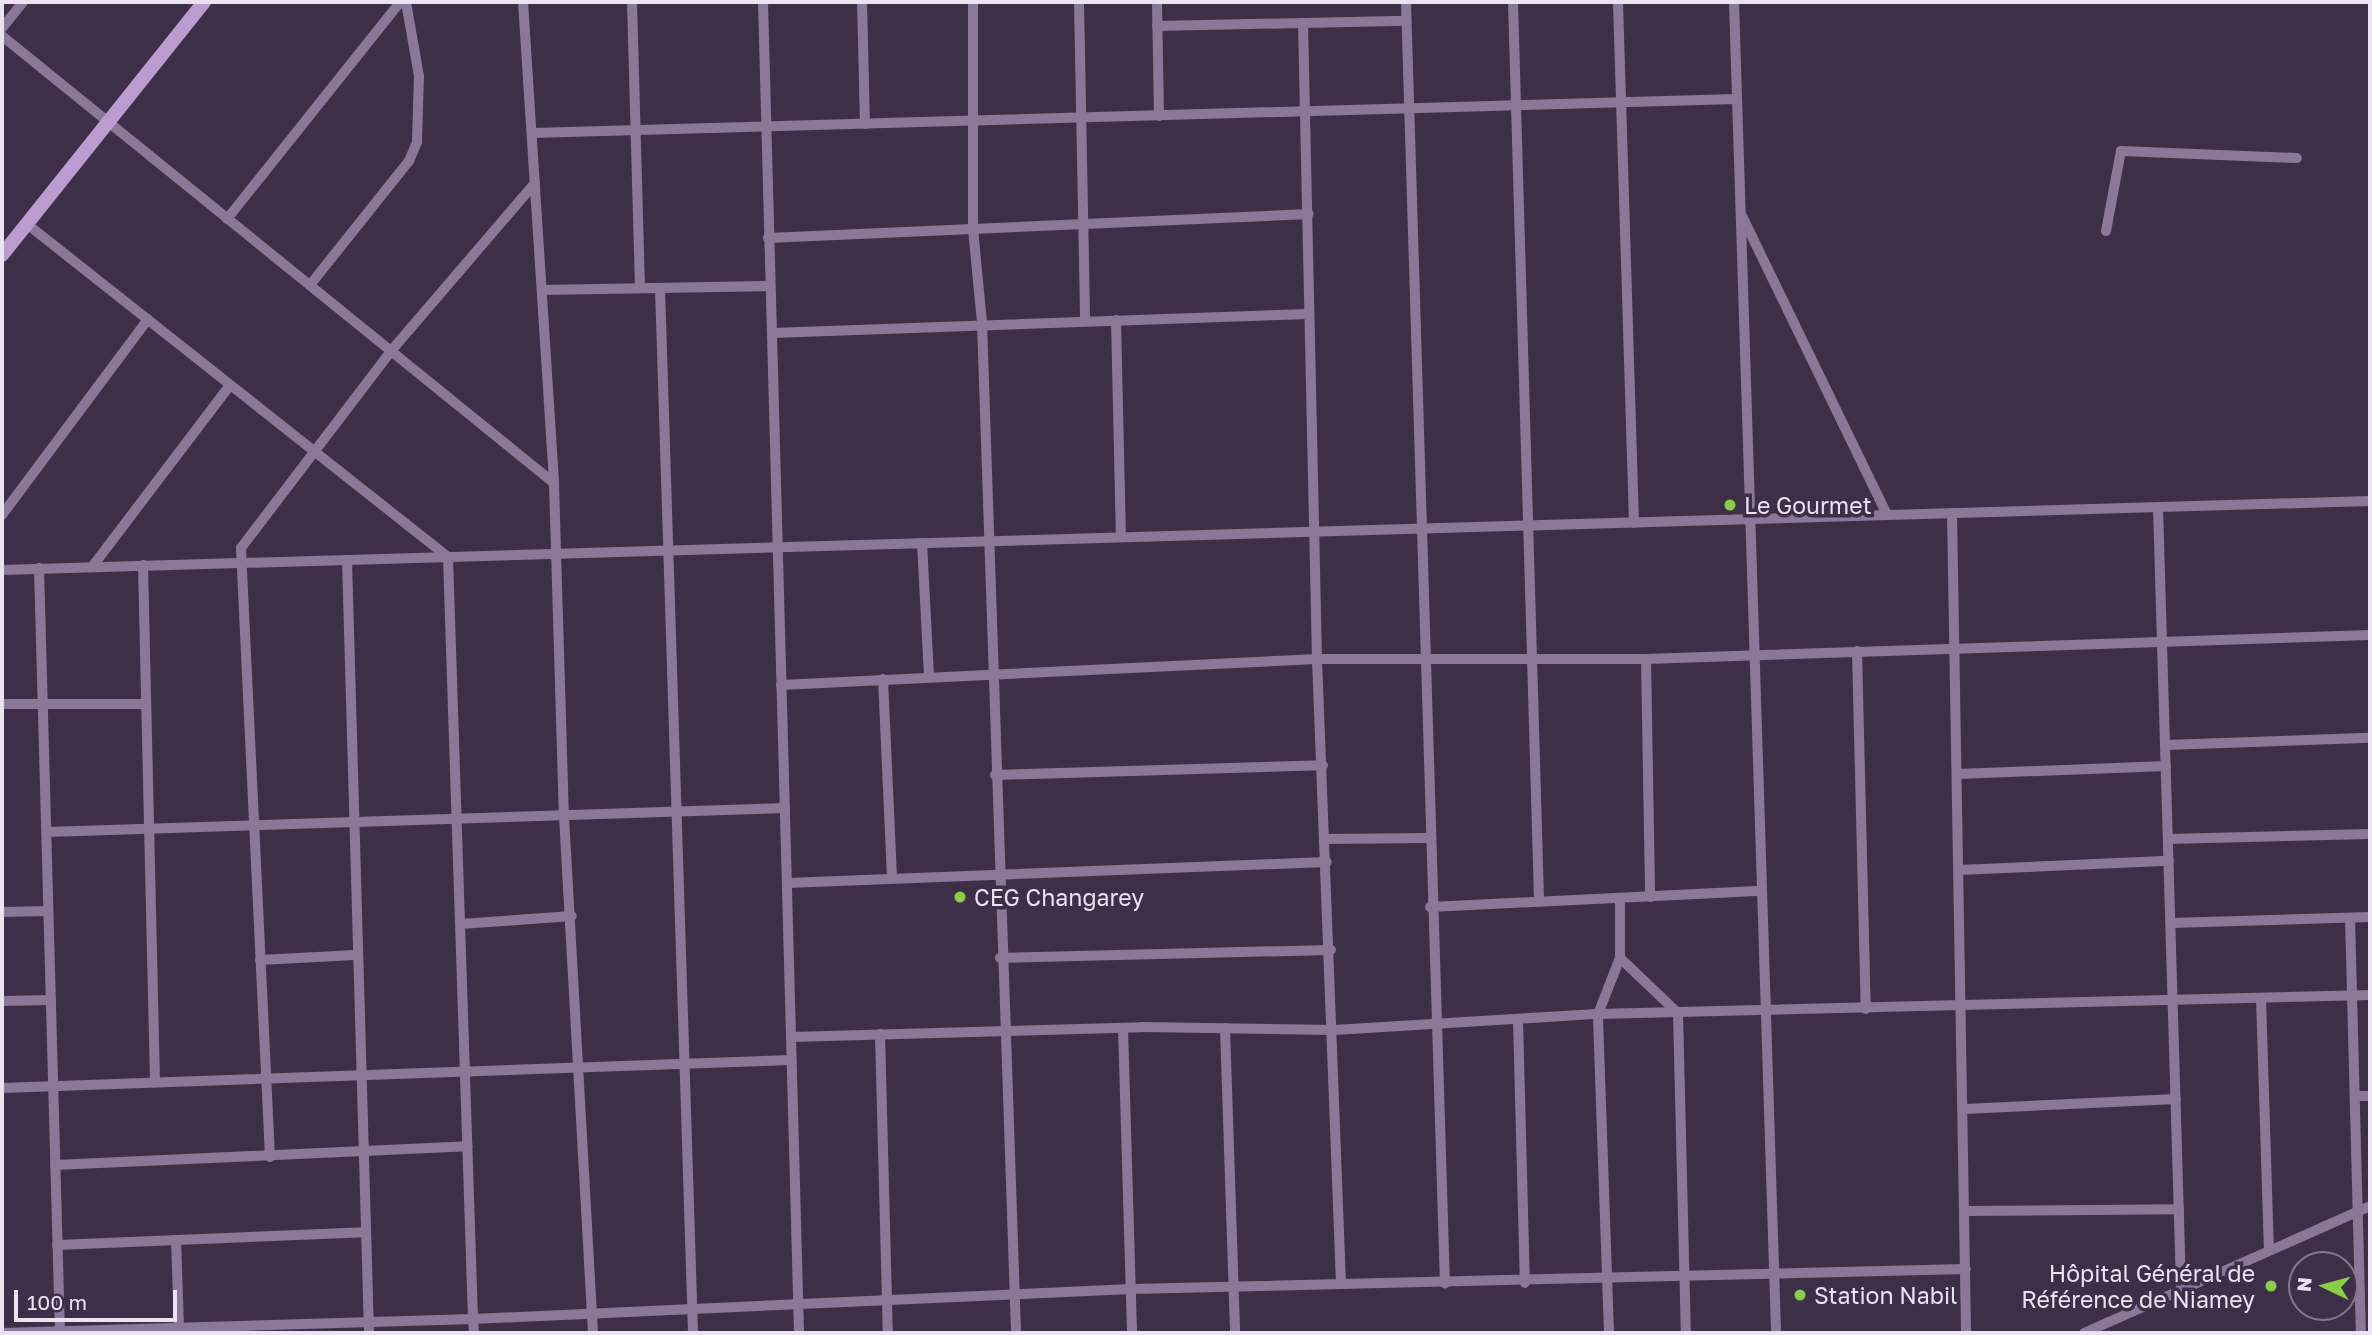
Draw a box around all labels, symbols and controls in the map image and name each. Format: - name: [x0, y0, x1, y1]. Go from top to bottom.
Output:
- place label: Le Gourmet: [1744, 491, 1872, 519]
- marker: Le Gourmet: [1722, 497, 1738, 513]
- place label: CEG Changarey: [974, 883, 1144, 911]
- marker: CEG Changarey: [952, 889, 968, 905]
- north arrow: [2288, 1251, 2358, 1321]
- place label: Hôpital Général de Référence de Niamey: [2021, 1259, 2255, 1313]
- scale bar: [18, 1276, 180, 1320]
- marker: Hôpital Général de Référence de Niamey: [2261, 1276, 2281, 1296]
- text: N: [2291, 1276, 2316, 1293]
- place label: Station Nabil: [1814, 1281, 1957, 1309]
- marker: Station Nabil: [1792, 1287, 1808, 1303]
- text: 100 m: [27, 1289, 87, 1315]

